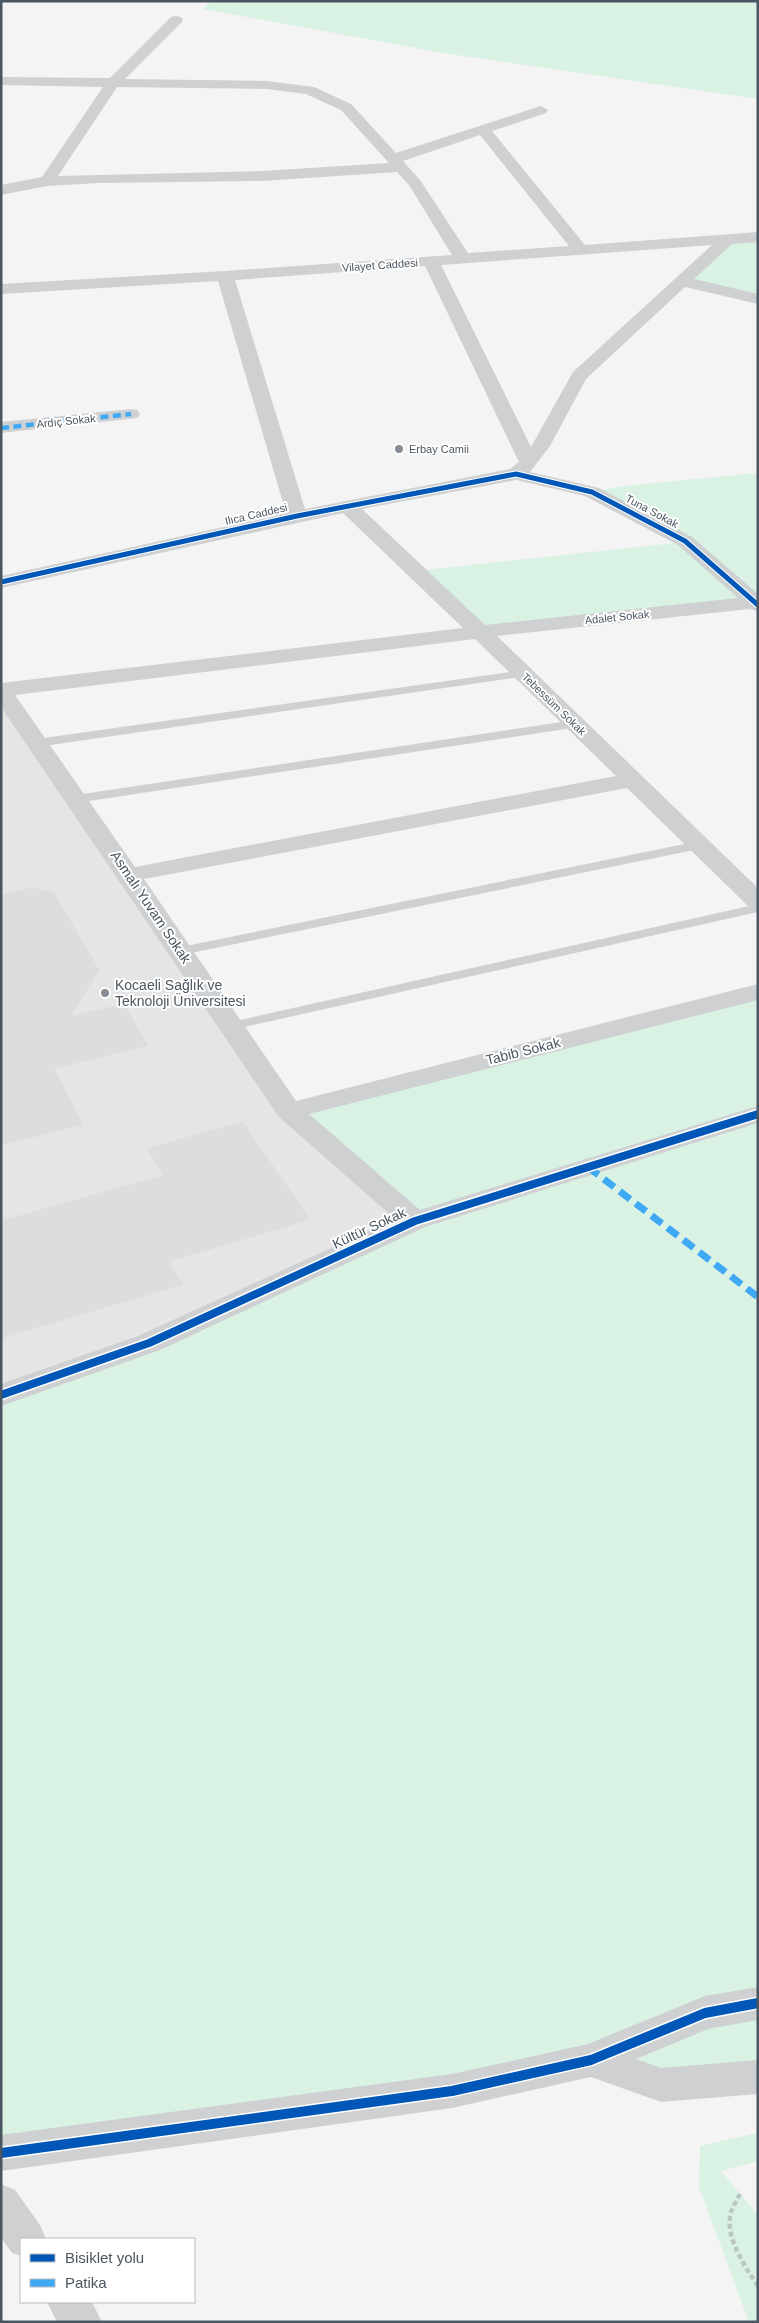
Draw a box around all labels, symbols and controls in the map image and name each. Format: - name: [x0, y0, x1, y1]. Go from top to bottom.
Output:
- street label: Vilayet Caddesi: [342, 256, 418, 274]
- street label: Ardıç Sokak: [36, 412, 97, 430]
- marker: Erbay Camii: [393, 443, 405, 455]
- place label: Erbay Camii: [409, 443, 469, 455]
- street label: Tuna Sokak: [623, 492, 681, 530]
- street label: Ilıca Caddesi: [224, 501, 288, 527]
- street label: Adalet Sokak: [584, 608, 650, 626]
- street label: Tebessüm Sokak: [520, 671, 589, 738]
- street label: Asmalı Yuvam Sokak: [107, 848, 195, 967]
- place label: Kocaeli Sağlık ve Teknoloji Üniversitesi: [115, 977, 246, 1009]
- marker: Kocaeli Sağlık ve Teknoloji Üniversitesi: [99, 987, 111, 999]
- street label: Tabib Sokak: [484, 1034, 563, 1068]
- street label: Kültür Sokak: [330, 1204, 409, 1252]
- legend: [20, 2238, 195, 2303]
- text: Bisiklet yolu: [65, 2249, 144, 2266]
- text: Patika: [65, 2274, 107, 2291]

